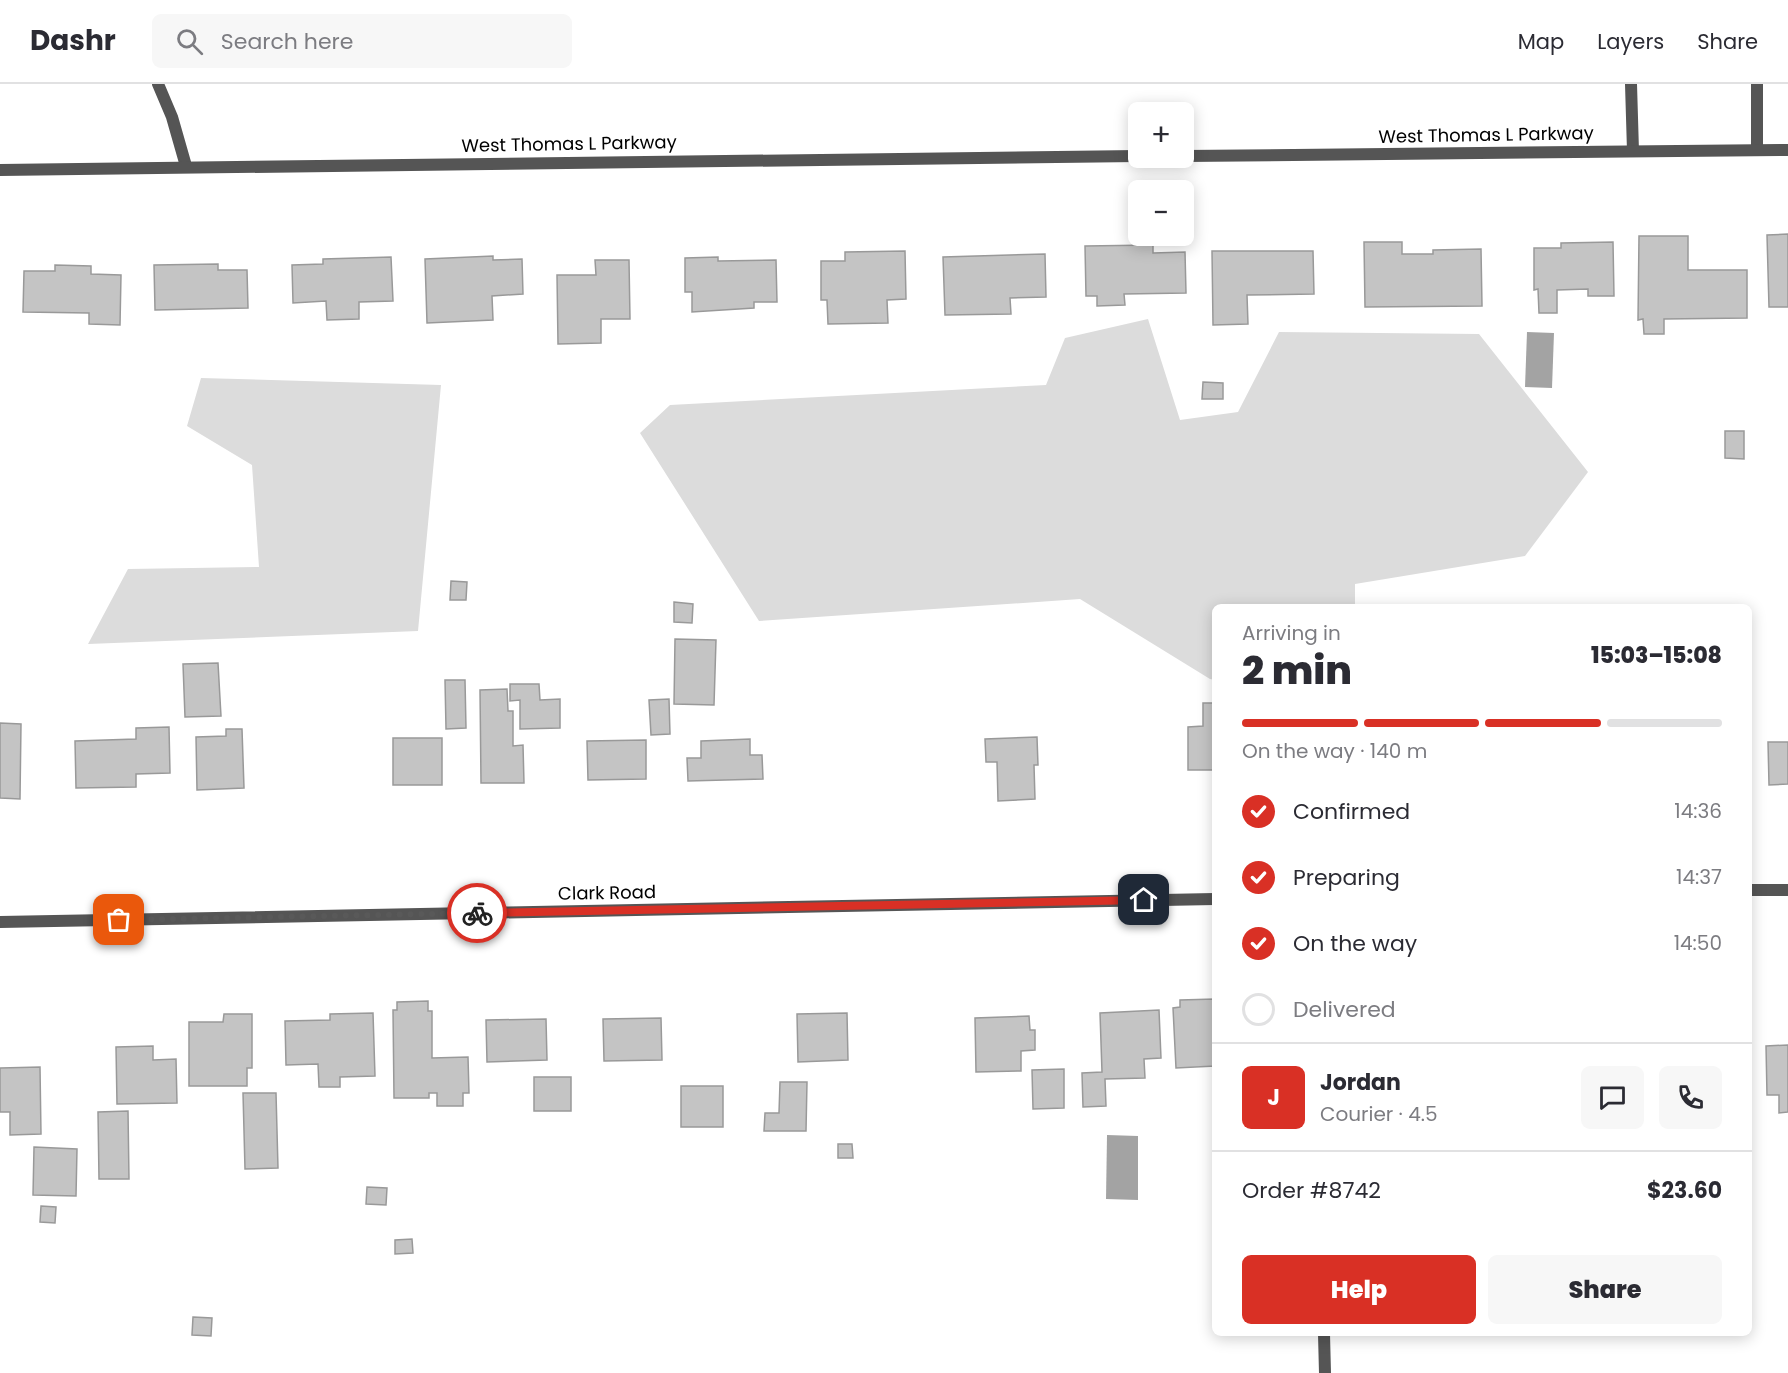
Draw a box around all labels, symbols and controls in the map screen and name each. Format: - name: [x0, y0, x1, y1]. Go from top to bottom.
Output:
- search box: [152, 14, 572, 68]
- text: Dashr: [30, 21, 116, 60]
- icon: search: [173, 25, 206, 58]
- text: Search here: [221, 26, 353, 57]
- text: Map: [1518, 27, 1564, 56]
- text: Layers: [1597, 27, 1664, 56]
- text: Share: [1697, 27, 1758, 56]
- map controls: [1128, 102, 1194, 246]
- button: +: [1128, 102, 1194, 168]
- street label: West Thomas L Parkway: [1378, 120, 1594, 149]
- street label: West Thomas L Parkway: [461, 129, 677, 158]
- button: −: [1128, 180, 1194, 246]
- text: Arriving in: [1242, 619, 1341, 647]
- text: 15:03–15:08: [1591, 640, 1722, 671]
- text: 2 min: [1242, 643, 1352, 698]
- text: On the way · 140 m: [1242, 737, 1427, 765]
- icon: check: [1242, 795, 1275, 828]
- text: Confirmed: [1293, 796, 1410, 827]
- text: 14:36: [1674, 797, 1722, 825]
- icon: check: [1242, 861, 1275, 894]
- text: Preparing: [1293, 862, 1400, 893]
- text: 14:37: [1676, 863, 1722, 891]
- pin: [1118, 874, 1169, 925]
- street label: Clark Road: [558, 879, 656, 906]
- courier: [447, 883, 507, 943]
- icon: home: [1127, 883, 1160, 916]
- pin: [93, 894, 144, 945]
- icon: bike: [461, 897, 494, 930]
- icon: bag: [102, 903, 135, 936]
- icon: check: [1242, 927, 1275, 960]
- text: On the way: [1293, 928, 1417, 959]
- text: 14:50: [1674, 929, 1722, 957]
- text: Delivered: [1293, 994, 1396, 1025]
- button: chat: [1581, 1066, 1644, 1129]
- button: phone: [1659, 1066, 1722, 1129]
- text: Jordan: [1320, 1067, 1401, 1098]
- text: J: [1267, 1082, 1280, 1113]
- text: Courier · 4.5: [1320, 1100, 1438, 1128]
- text: Order #8742: [1242, 1175, 1381, 1206]
- text: $23.60: [1647, 1175, 1722, 1206]
- button: Help: [1242, 1255, 1476, 1324]
- button: Share: [1488, 1255, 1722, 1324]

